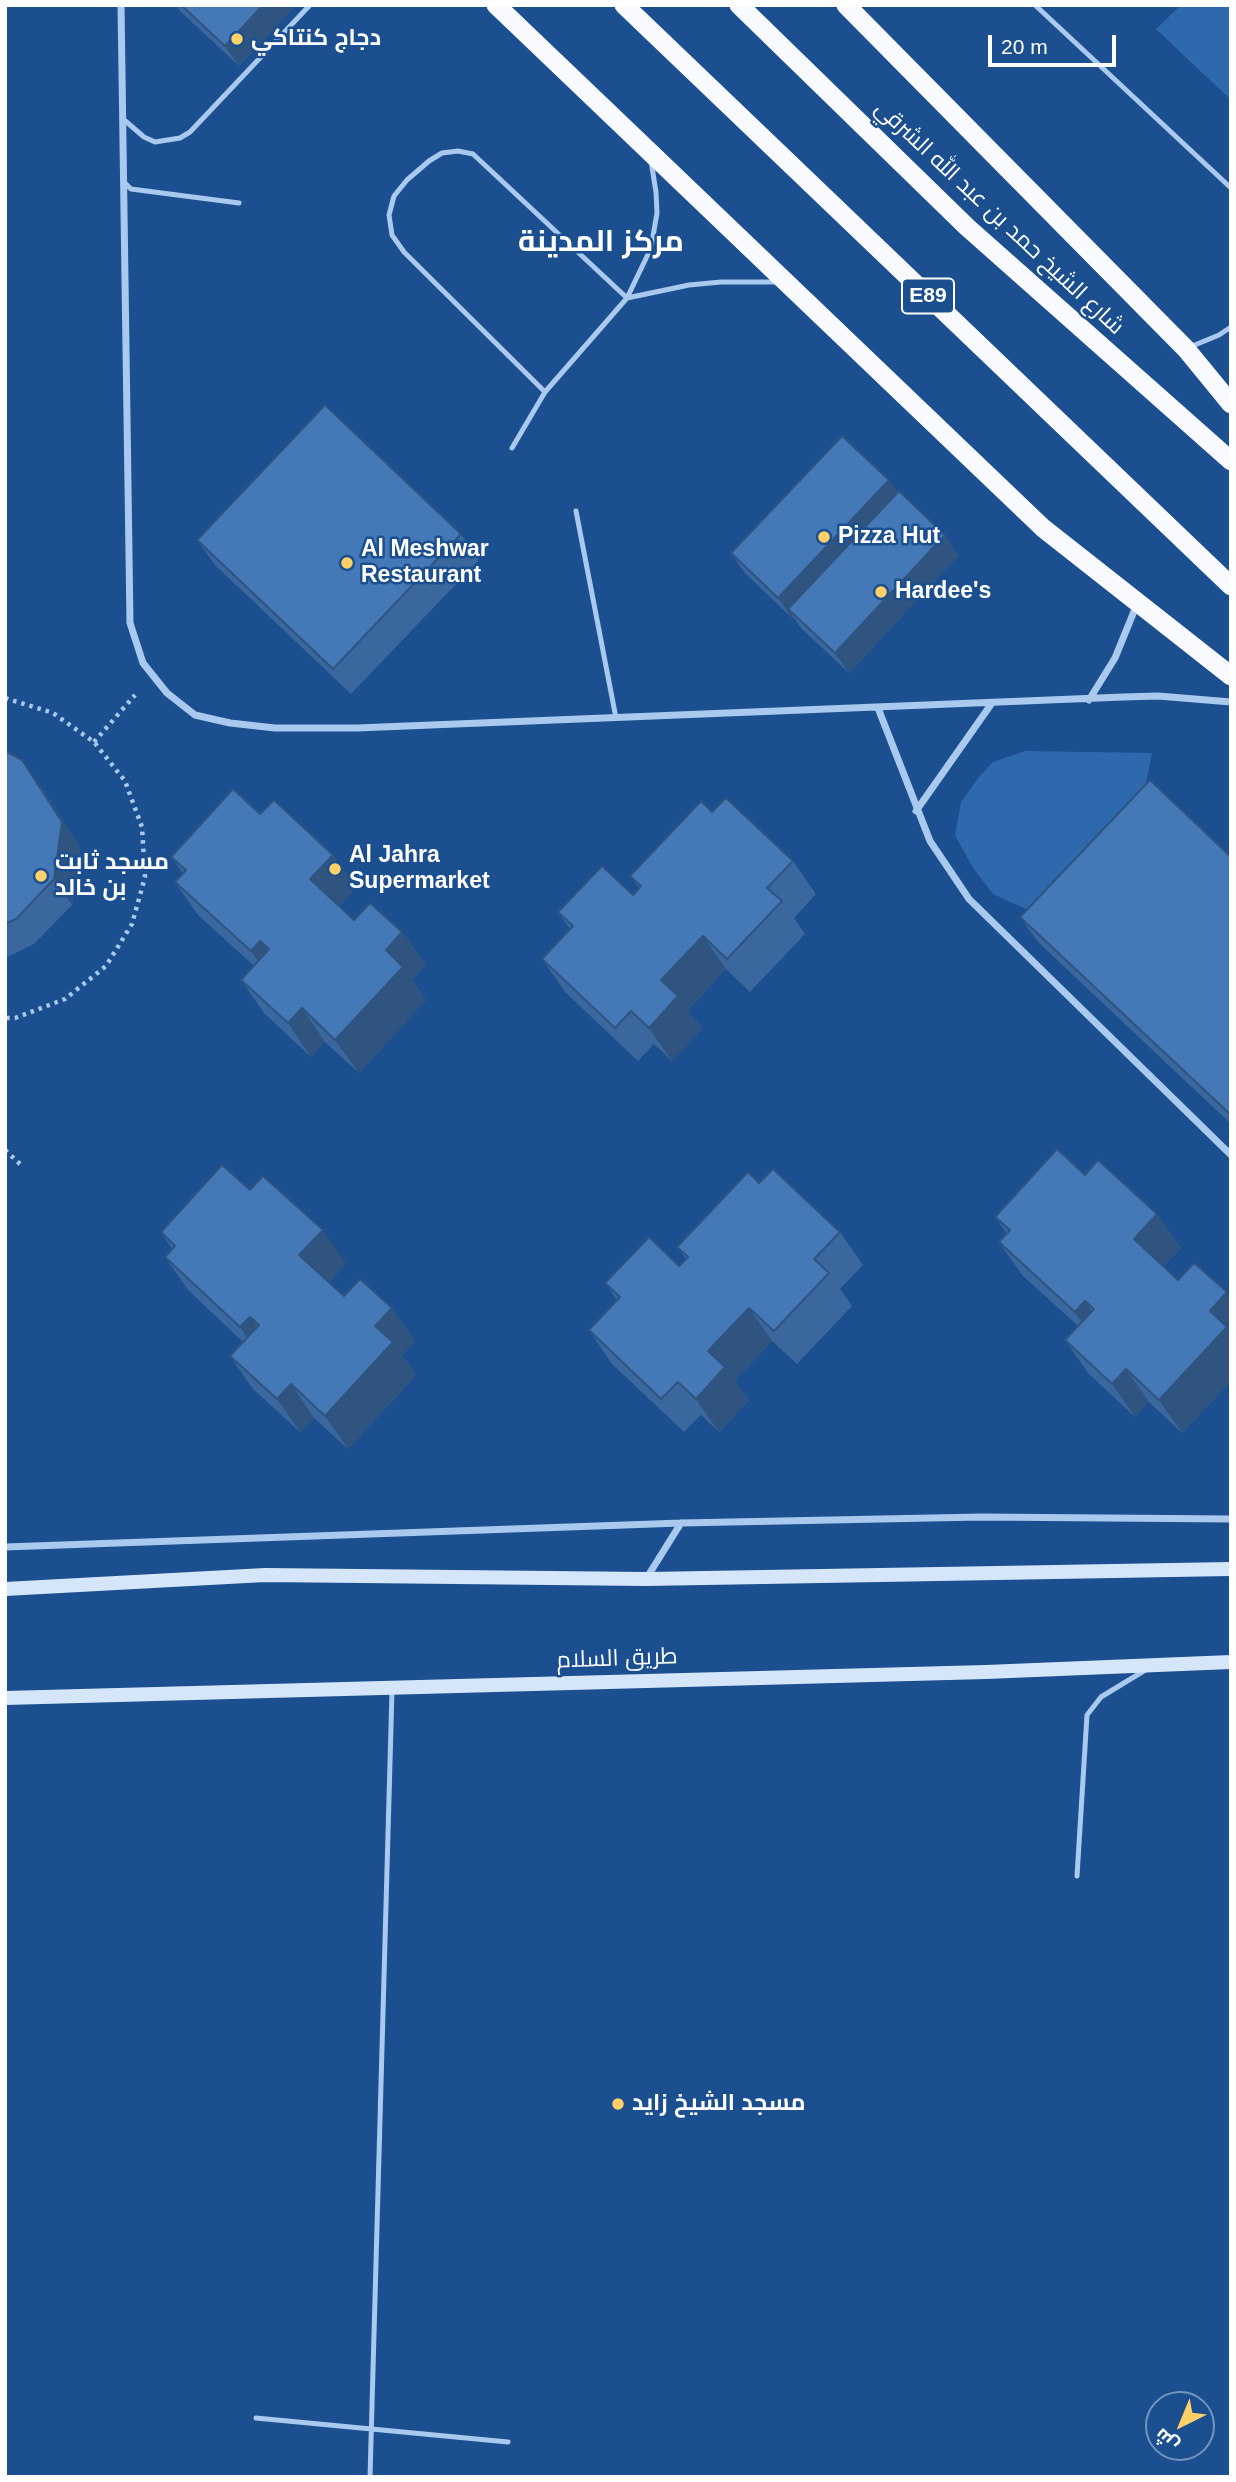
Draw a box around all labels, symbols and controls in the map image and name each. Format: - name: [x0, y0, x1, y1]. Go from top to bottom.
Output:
- scale bar: [991, 21, 1119, 65]
- place label: دجاج كنتاكي: [251, 25, 381, 53]
- marker: دجاج كنتاكي: [229, 31, 245, 47]
- text: 20 m: [1001, 35, 1048, 58]
- street label: شارع الشيخ حمد بن عبد الله الشرقي: [869, 95, 1129, 341]
- district label: مركز المدينة: [518, 225, 684, 261]
- road number: E89: [902, 278, 954, 314]
- place label: Pizza Hut: [838, 523, 940, 551]
- marker: Pizza Hut: [816, 529, 832, 545]
- place label: Al Meshwar Restaurant: [361, 536, 489, 590]
- marker: Al Meshwar Restaurant: [339, 555, 355, 571]
- place label: Hardee's: [895, 578, 991, 606]
- marker: Hardee's: [873, 584, 889, 600]
- place label: Al Jahra Supermarket: [349, 842, 490, 896]
- place label: مسجد ثابت بن خالد: [55, 849, 169, 903]
- marker: Al Jahra Supermarket: [327, 861, 343, 877]
- marker: مسجد ثابت بن خالد: [33, 868, 49, 884]
- street label: طريق السلام: [556, 1643, 678, 1675]
- place label: مسجد الشيخ زايد: [632, 2090, 805, 2118]
- marker: مسجد الشيخ زايد: [610, 2096, 626, 2112]
- north arrow: [1145, 2391, 1215, 2461]
- text: ش: [1151, 2424, 1183, 2456]

